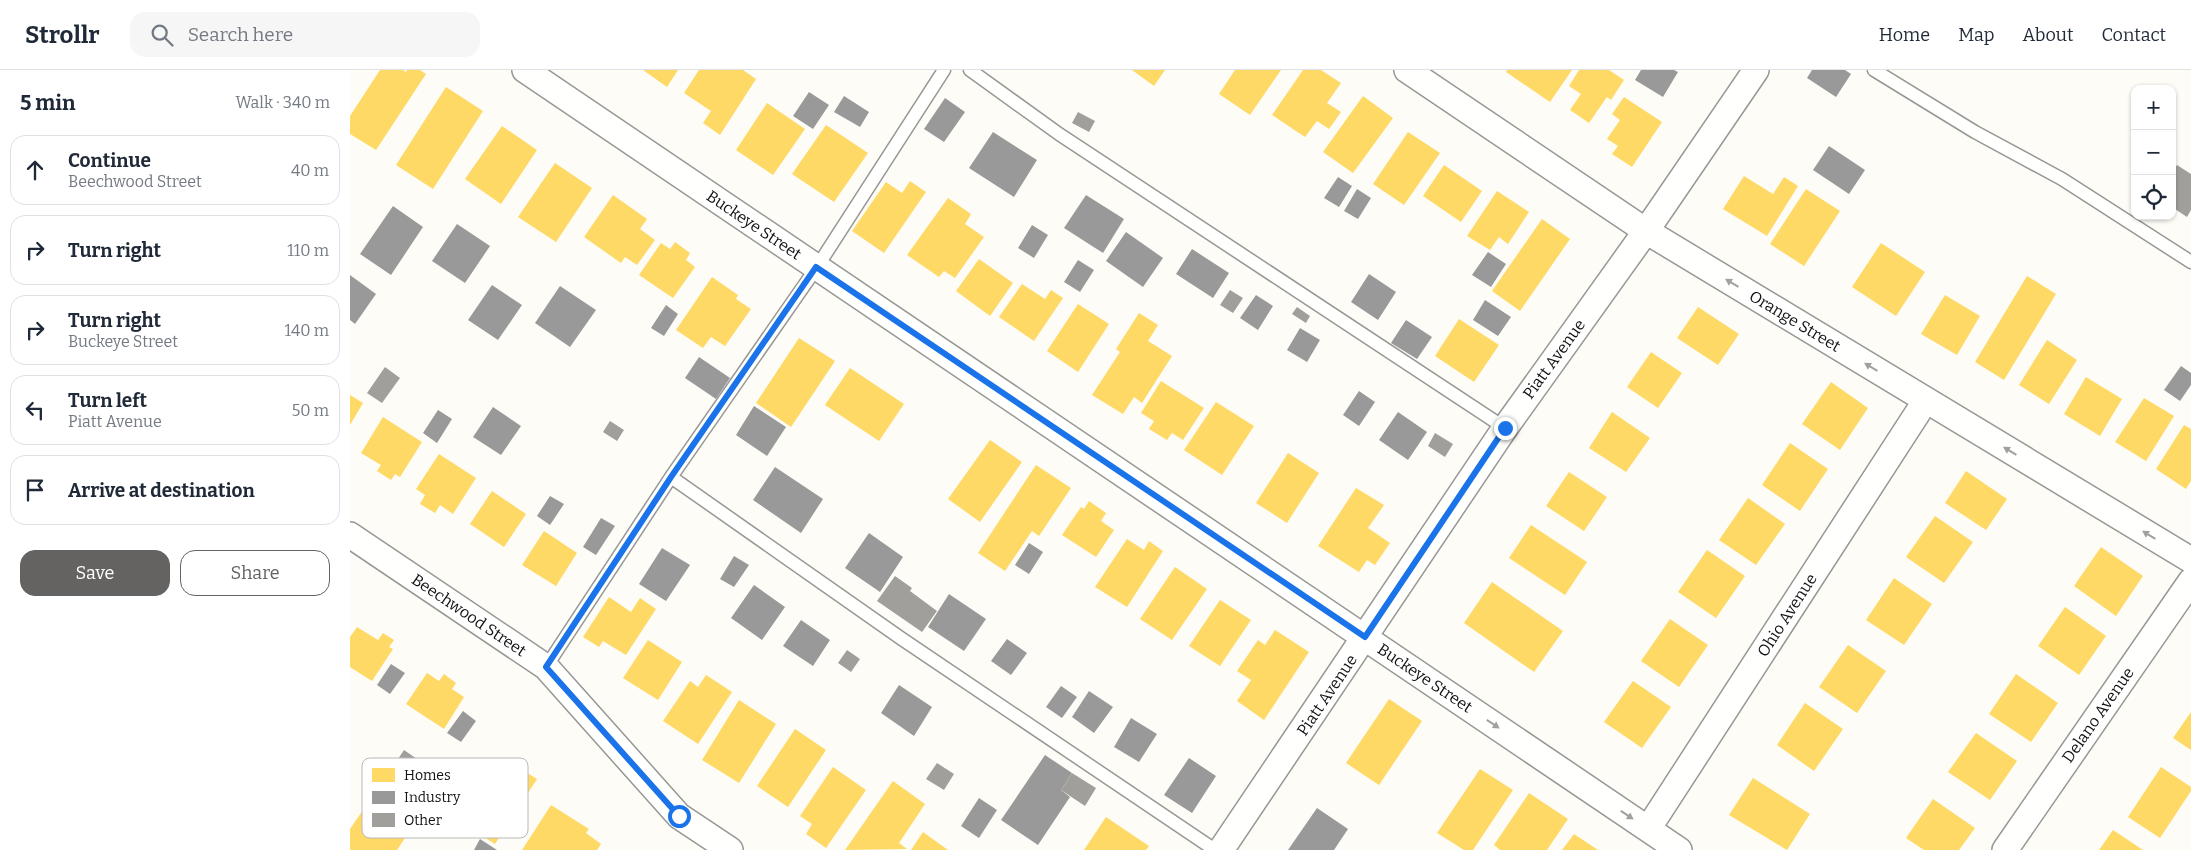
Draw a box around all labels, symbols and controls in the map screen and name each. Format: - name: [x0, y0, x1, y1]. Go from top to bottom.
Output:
- search box: [130, 12, 480, 57]
- text: Strollr: [25, 21, 100, 49]
- icon: search: [148, 21, 176, 49]
- text: Search here: [188, 23, 293, 46]
- text: Home: [1879, 24, 1930, 46]
- text: Map: [1958, 24, 1994, 46]
- text: About: [2022, 24, 2073, 46]
- text: Contact: [2101, 24, 2166, 46]
- map controls: [2131, 85, 2176, 220]
- button: +: [2131, 85, 2176, 130]
- text: 5 min: [20, 90, 76, 116]
- text: Walk · 340 m: [236, 93, 330, 112]
- button: −: [2131, 130, 2176, 175]
- text: Continue: [68, 149, 151, 172]
- icon: ahead: [21, 156, 49, 184]
- text: 40 m: [291, 161, 329, 180]
- text: Beechwood Street: [68, 172, 202, 191]
- button: locate: [2131, 175, 2176, 220]
- street label: Buckeye Street: [703, 186, 805, 264]
- icon: right: [21, 236, 49, 264]
- text: Turn right: [68, 239, 161, 262]
- text: 110 m: [287, 241, 329, 260]
- one-way arrow: [1726, 279, 1739, 288]
- street label: Orange Street: [1746, 286, 1844, 356]
- text: Turn right: [68, 309, 161, 332]
- icon: right: [21, 316, 49, 344]
- street label: Piatt Avenue: [1519, 316, 1589, 402]
- text: 140 m: [284, 321, 329, 340]
- text: Buckeye Street: [68, 332, 178, 351]
- one-way arrow: [1865, 362, 1878, 371]
- text: Turn left: [68, 389, 147, 412]
- icon: left: [21, 396, 49, 424]
- text: 50 m: [292, 401, 329, 420]
- text: Piatt Avenue: [68, 412, 162, 431]
- route end: [1494, 417, 1517, 440]
- one-way arrow: [2004, 446, 2017, 455]
- icon: arrive: [21, 476, 49, 504]
- text: Arrive at destination: [68, 479, 255, 502]
- one-way arrow: [2143, 531, 2156, 540]
- button: Save: [20, 550, 170, 596]
- button: Share: [180, 550, 330, 596]
- street label: Beechwood Street: [408, 570, 530, 660]
- street label: Ohio Avenue: [1753, 570, 1821, 660]
- street label: Buckeye Street: [1374, 639, 1476, 717]
- street label: Piatt Avenue: [1293, 651, 1361, 739]
- street label: Delano Avenue: [2058, 664, 2138, 766]
- one-way arrow: [1486, 719, 1499, 729]
- legend: [362, 758, 528, 838]
- text: Homes: [404, 767, 451, 784]
- text: Industry: [404, 789, 461, 806]
- route start: [668, 805, 691, 828]
- one-way arrow: [1620, 810, 1634, 820]
- text: Other: [404, 812, 442, 829]

